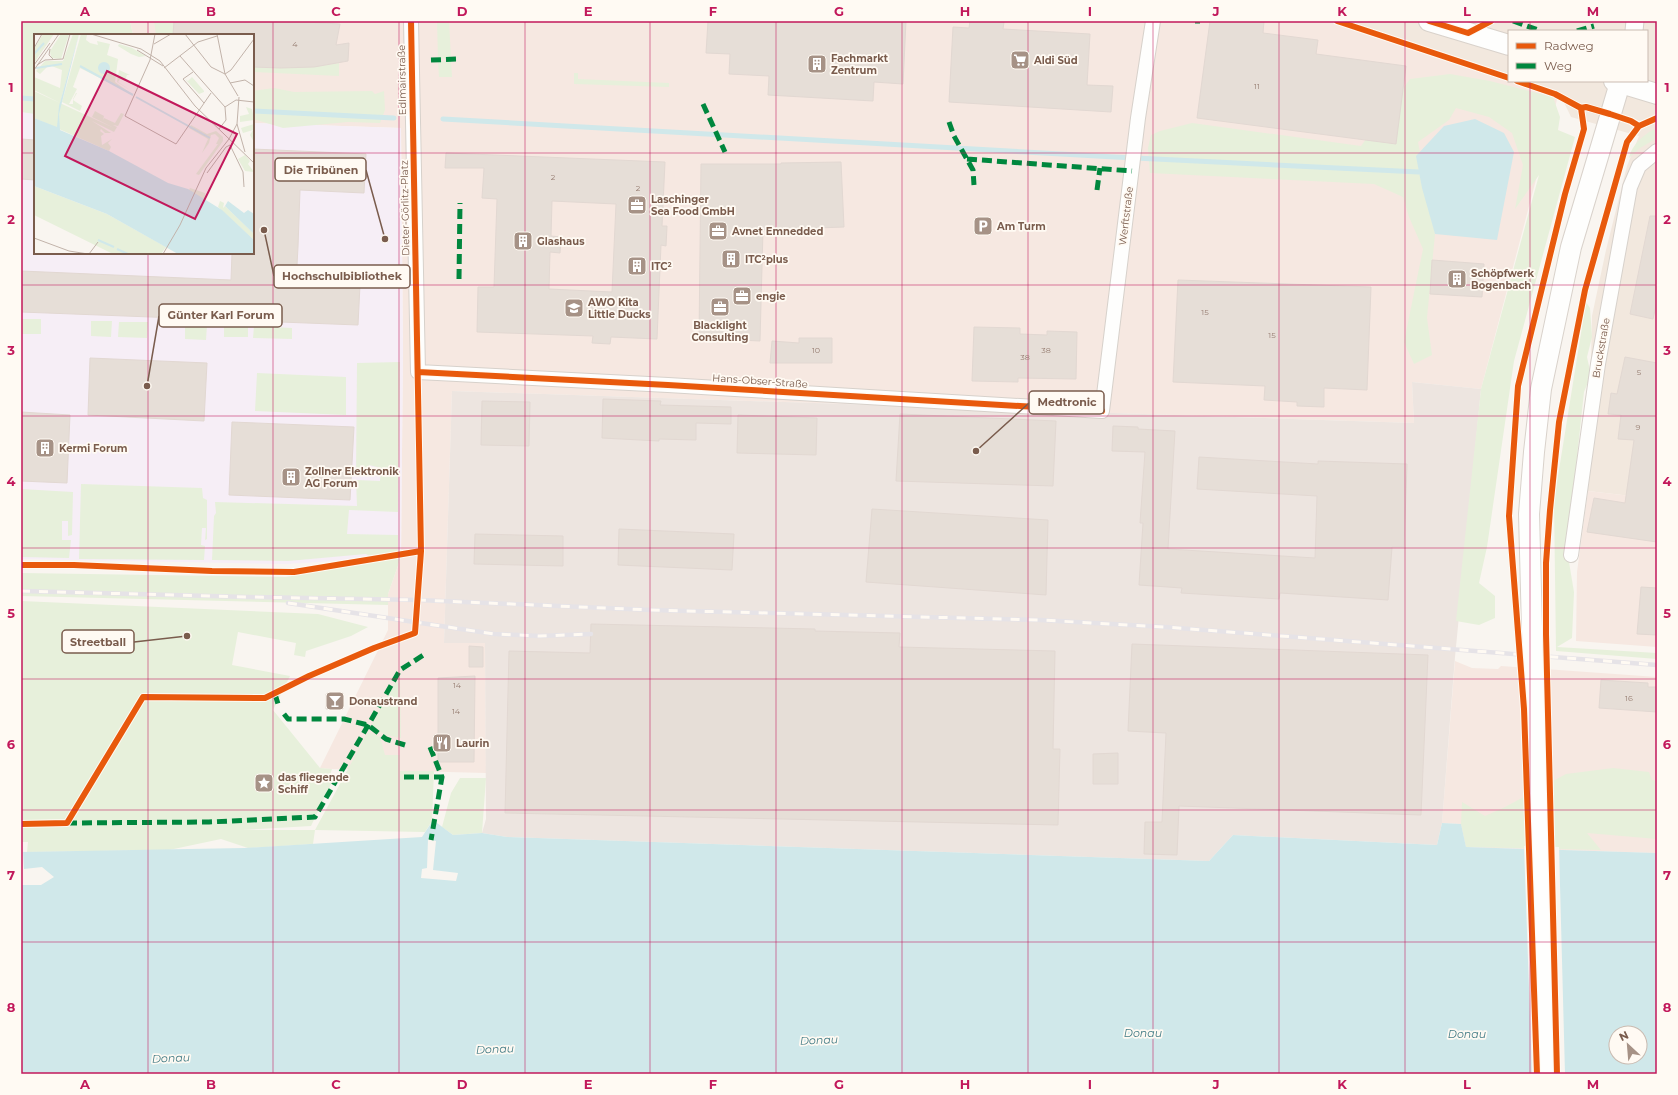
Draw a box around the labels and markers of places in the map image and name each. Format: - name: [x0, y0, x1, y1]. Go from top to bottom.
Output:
- supermarket icon: Aldi Süd: [1009, 49, 1031, 71]
- place label: Fachmarkt Zentrum: [831, 52, 889, 77]
- building icon: Fachmarkt Zentrum: [806, 53, 828, 75]
- place label: Aldi Süd: [1033, 54, 1078, 67]
- callout: Die Tribünen: [275, 158, 366, 181]
- place label: Laschinger Sea Food GmbH: [651, 193, 735, 218]
- office icon: Laschinger Sea Food GmbH: [626, 194, 648, 216]
- parking icon: Am Turm: [972, 215, 994, 237]
- office icon: Avnet Emnedded: [707, 220, 729, 242]
- place label: Am Turm: [996, 220, 1046, 233]
- place label: Avnet Emnedded: [731, 225, 823, 238]
- building icon: Glashaus: [512, 230, 534, 252]
- place label: Glashaus: [537, 235, 585, 248]
- building icon: ITC²plus: [720, 248, 742, 270]
- place label: ITC²plus: [745, 253, 789, 266]
- building icon: ITC²: [626, 255, 648, 277]
- place label: ITC²: [651, 260, 672, 273]
- callout: Hochschulbibliothek: [274, 265, 410, 288]
- place label: Schöpfwerk Bogenbach: [1471, 267, 1534, 292]
- building icon: Schöpfwerk Bogenbach: [1446, 268, 1468, 290]
- office icon: engie: [731, 285, 753, 307]
- place label: engie: [756, 290, 786, 303]
- place label: AWO Kita Little Ducks: [587, 296, 651, 321]
- office icon: Blacklight Consulting: [709, 296, 731, 318]
- school or university icon: AWO Kita Little Ducks: [563, 297, 585, 319]
- callout: Günter Karl Forum: [159, 304, 282, 327]
- place label: Blacklight Consulting: [691, 319, 749, 344]
- callout: Medtronic: [1029, 391, 1104, 414]
- building icon: Kermi Forum: [34, 437, 56, 459]
- place label: Kermi Forum: [59, 442, 128, 455]
- place label: Zollner Elektronik AG Forum: [304, 465, 399, 490]
- building icon: Zollner Elektronik AG Forum: [280, 466, 302, 488]
- callout: Streetball: [62, 630, 134, 653]
- bar icon: Donaustrand: [324, 690, 346, 712]
- place label: Donaustrand: [349, 695, 417, 708]
- restaurant icon: Laurin: [431, 732, 453, 754]
- place label: Laurin: [456, 737, 489, 750]
- place label: das fliegende Schiff: [278, 771, 349, 796]
- place icon: das fliegende Schiff: [253, 772, 275, 794]

